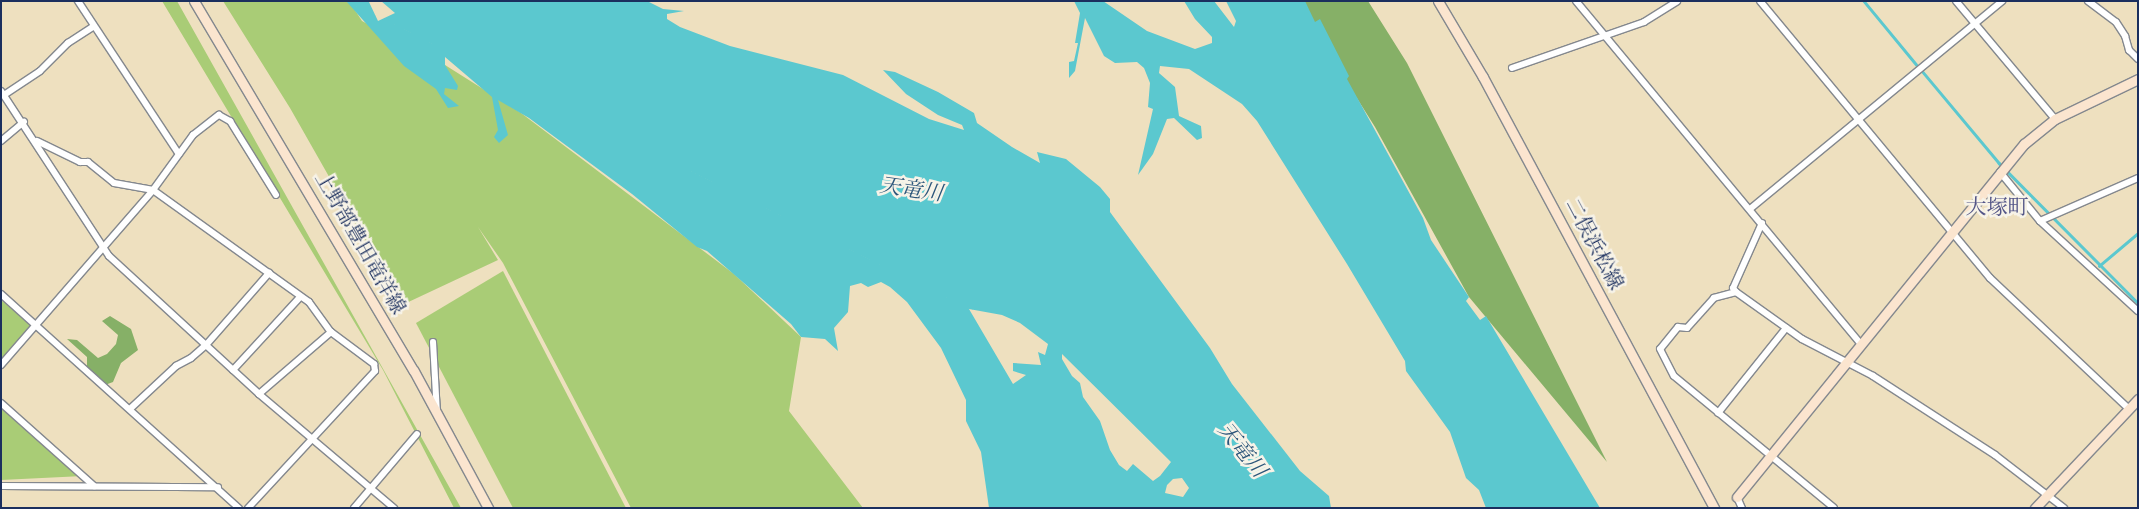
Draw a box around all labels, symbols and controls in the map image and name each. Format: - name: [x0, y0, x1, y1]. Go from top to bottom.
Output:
- street label: 上野部豊田竜洋線: [309, 169, 409, 319]
- water label: 天竜川: [878, 174, 944, 208]
- street label: 二俣浜松線: [1559, 195, 1627, 295]
- district label: 大塚町: [1966, 196, 2028, 222]
- water label: 天竜川: [1211, 419, 1271, 483]

